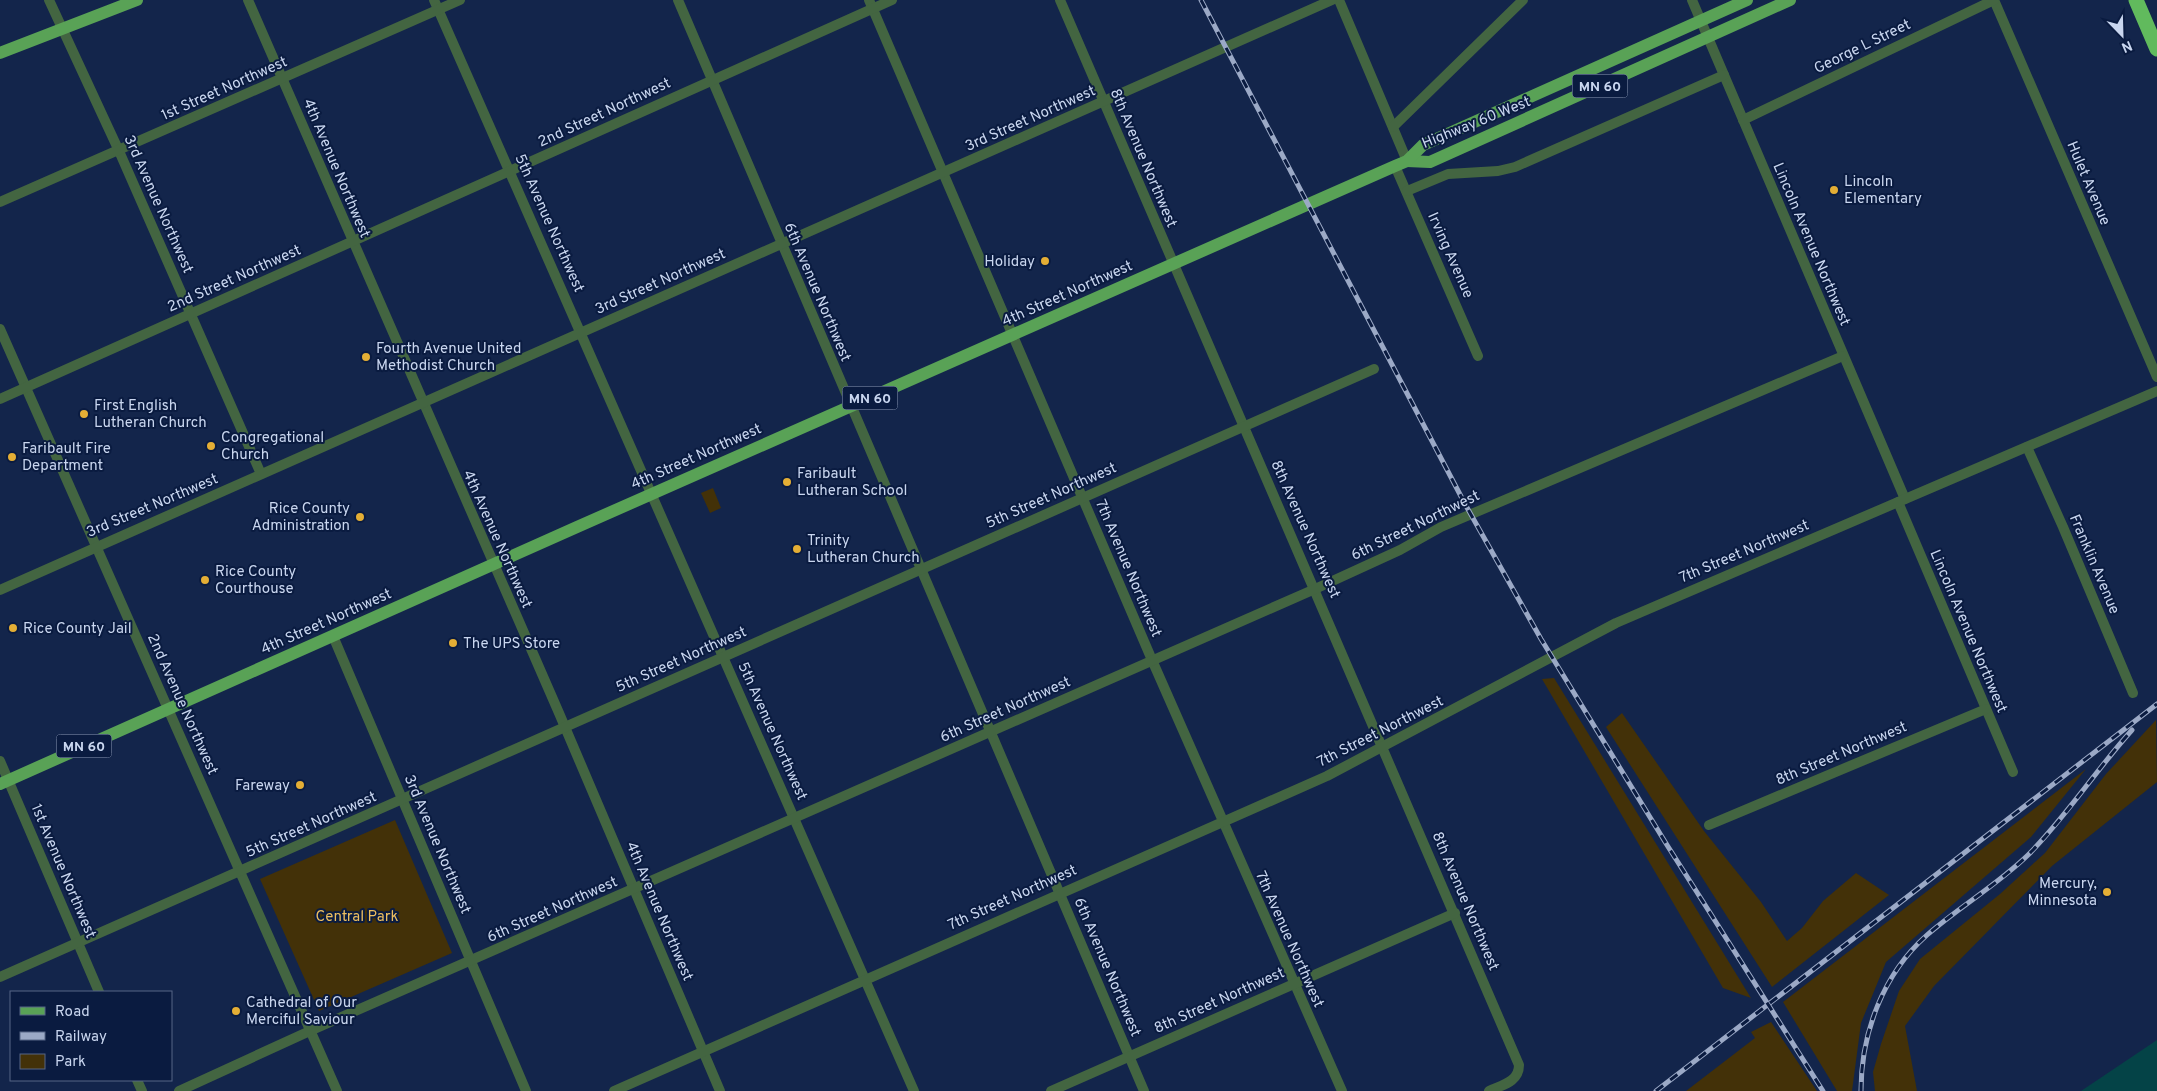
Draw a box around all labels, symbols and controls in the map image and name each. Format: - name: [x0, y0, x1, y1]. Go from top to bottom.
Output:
- north arrow: [2097, 10, 2147, 60]
- street label: George L Street: [1811, 16, 1914, 79]
- text: N: [2119, 36, 2134, 55]
- street label: 1st Street Northwest: [159, 53, 291, 126]
- street label: 2nd Street Northwest: [535, 74, 674, 152]
- road number: MN 60: [1572, 74, 1628, 98]
- street label: 3rd Street Northwest: [962, 82, 1099, 157]
- street label: 8th Avenue Northwest: [1105, 86, 1180, 231]
- street label: Highway 60 West: [1419, 93, 1534, 154]
- street label: 4th Avenue Northwest: [298, 96, 374, 241]
- street label: 3rd Avenue Northwest: [119, 133, 197, 277]
- street label: Hulet Avenue: [2061, 139, 2114, 229]
- street label: 5th Avenue Northwest: [510, 151, 588, 296]
- street label: Lincoln Avenue Northwest: [1768, 160, 1854, 329]
- place label: Lincoln Elementary: [1844, 173, 1922, 209]
- marker: Lincoln Elementary: [1828, 184, 1840, 196]
- street label: Irving Avenue: [1422, 210, 1477, 301]
- street label: 6th Avenue Northwest: [779, 220, 854, 365]
- street label: 2nd Street Northwest: [165, 241, 304, 317]
- street label: 3rd Street Northwest: [592, 245, 729, 320]
- place label: Holiday: [984, 253, 1035, 272]
- marker: Holiday: [1039, 255, 1051, 267]
- street label: 4th Street Northwest: [999, 257, 1136, 332]
- place label: Fourth Avenue United Methodist Church: [376, 340, 522, 376]
- marker: Fourth Avenue United Methodist Church: [360, 351, 372, 363]
- road number: MN 60: [842, 386, 898, 409]
- place label: First English Lutheran Church: [94, 397, 207, 433]
- marker: First English Lutheran Church: [78, 408, 90, 420]
- street label: 4th Street Northwest: [628, 420, 765, 495]
- place label: Congregational Church: [221, 429, 324, 465]
- place label: Faribault Fire Department: [22, 440, 111, 476]
- marker: Congregational Church: [205, 440, 217, 452]
- marker: Faribault Fire Department: [6, 451, 18, 463]
- street label: 8th Avenue Northwest: [1266, 458, 1344, 602]
- street label: 5th Street Northwest: [983, 459, 1120, 534]
- place label: Faribault Lutheran School: [797, 465, 907, 501]
- street label: 4th Avenue Northwest: [458, 467, 536, 612]
- street label: 3rd Street Northwest: [84, 470, 221, 543]
- marker: Faribault Lutheran School: [781, 476, 793, 488]
- street label: 6th Street Northwest: [1348, 487, 1483, 566]
- street label: 7th Avenue Northwest: [1090, 497, 1165, 640]
- place label: Rice County Administration: [252, 500, 350, 536]
- marker: Rice County Administration: [354, 511, 366, 523]
- street label: Franklin Avenue: [2064, 512, 2123, 617]
- street label: 7th Street Northwest: [1677, 516, 1812, 588]
- place label: Trinity Lutheran Church: [807, 532, 920, 568]
- marker: Trinity Lutheran Church: [791, 543, 803, 555]
- street label: Lincoln Avenue Northwest: [1925, 547, 2011, 716]
- place label: Rice County Courthouse: [215, 563, 296, 599]
- marker: Rice County Courthouse: [199, 574, 211, 586]
- street label: 4th Street Northwest: [258, 585, 395, 660]
- place label: Rice County Jail: [23, 620, 132, 639]
- marker: Rice County Jail: [7, 622, 19, 634]
- street label: 5th Street Northwest: [613, 623, 750, 698]
- street label: 2nd Avenue Northwest: [142, 631, 221, 778]
- place label: The UPS Store: [463, 635, 560, 654]
- marker: The UPS Store: [447, 637, 459, 649]
- street label: 5th Avenue Northwest: [733, 659, 811, 804]
- street label: 6th Street Northwest: [937, 673, 1074, 748]
- street label: 7th Street Northwest: [1314, 692, 1447, 772]
- street label: 8th Street Northwest: [1773, 718, 1910, 791]
- road number: MN 60: [56, 734, 112, 758]
- street label: 3rd Avenue Northwest: [399, 772, 475, 917]
- place label: Fareway: [235, 777, 290, 796]
- marker: Fareway: [294, 779, 306, 791]
- street label: 5th Street Northwest: [243, 788, 380, 863]
- street label: 1st Avenue Northwest: [26, 802, 100, 942]
- street label: 8th Avenue Northwest: [1427, 829, 1502, 974]
- street label: 4th Avenue Northwest: [621, 839, 697, 984]
- street label: 7th Street Northwest: [945, 861, 1080, 935]
- street label: 7th Avenue Northwest: [1250, 868, 1327, 1011]
- street label: 6th Street Northwest: [484, 873, 621, 948]
- place label: Mercury, Minnesota: [2027, 875, 2097, 911]
- marker: Mercury, Minnesota: [2101, 886, 2113, 898]
- street label: 6th Avenue Northwest: [1069, 895, 1144, 1040]
- park label: Central Park: [315, 908, 399, 927]
- street label: 8th Street Northwest: [1151, 964, 1288, 1039]
- legend: [10, 991, 172, 1081]
- place label: Cathedral of Our Merciful Saviour: [246, 994, 357, 1030]
- text: Road: [55, 1003, 90, 1022]
- marker: Cathedral of Our Merciful Saviour: [230, 1005, 242, 1017]
- text: Railway: [55, 1028, 107, 1047]
- text: Park: [55, 1053, 86, 1072]

